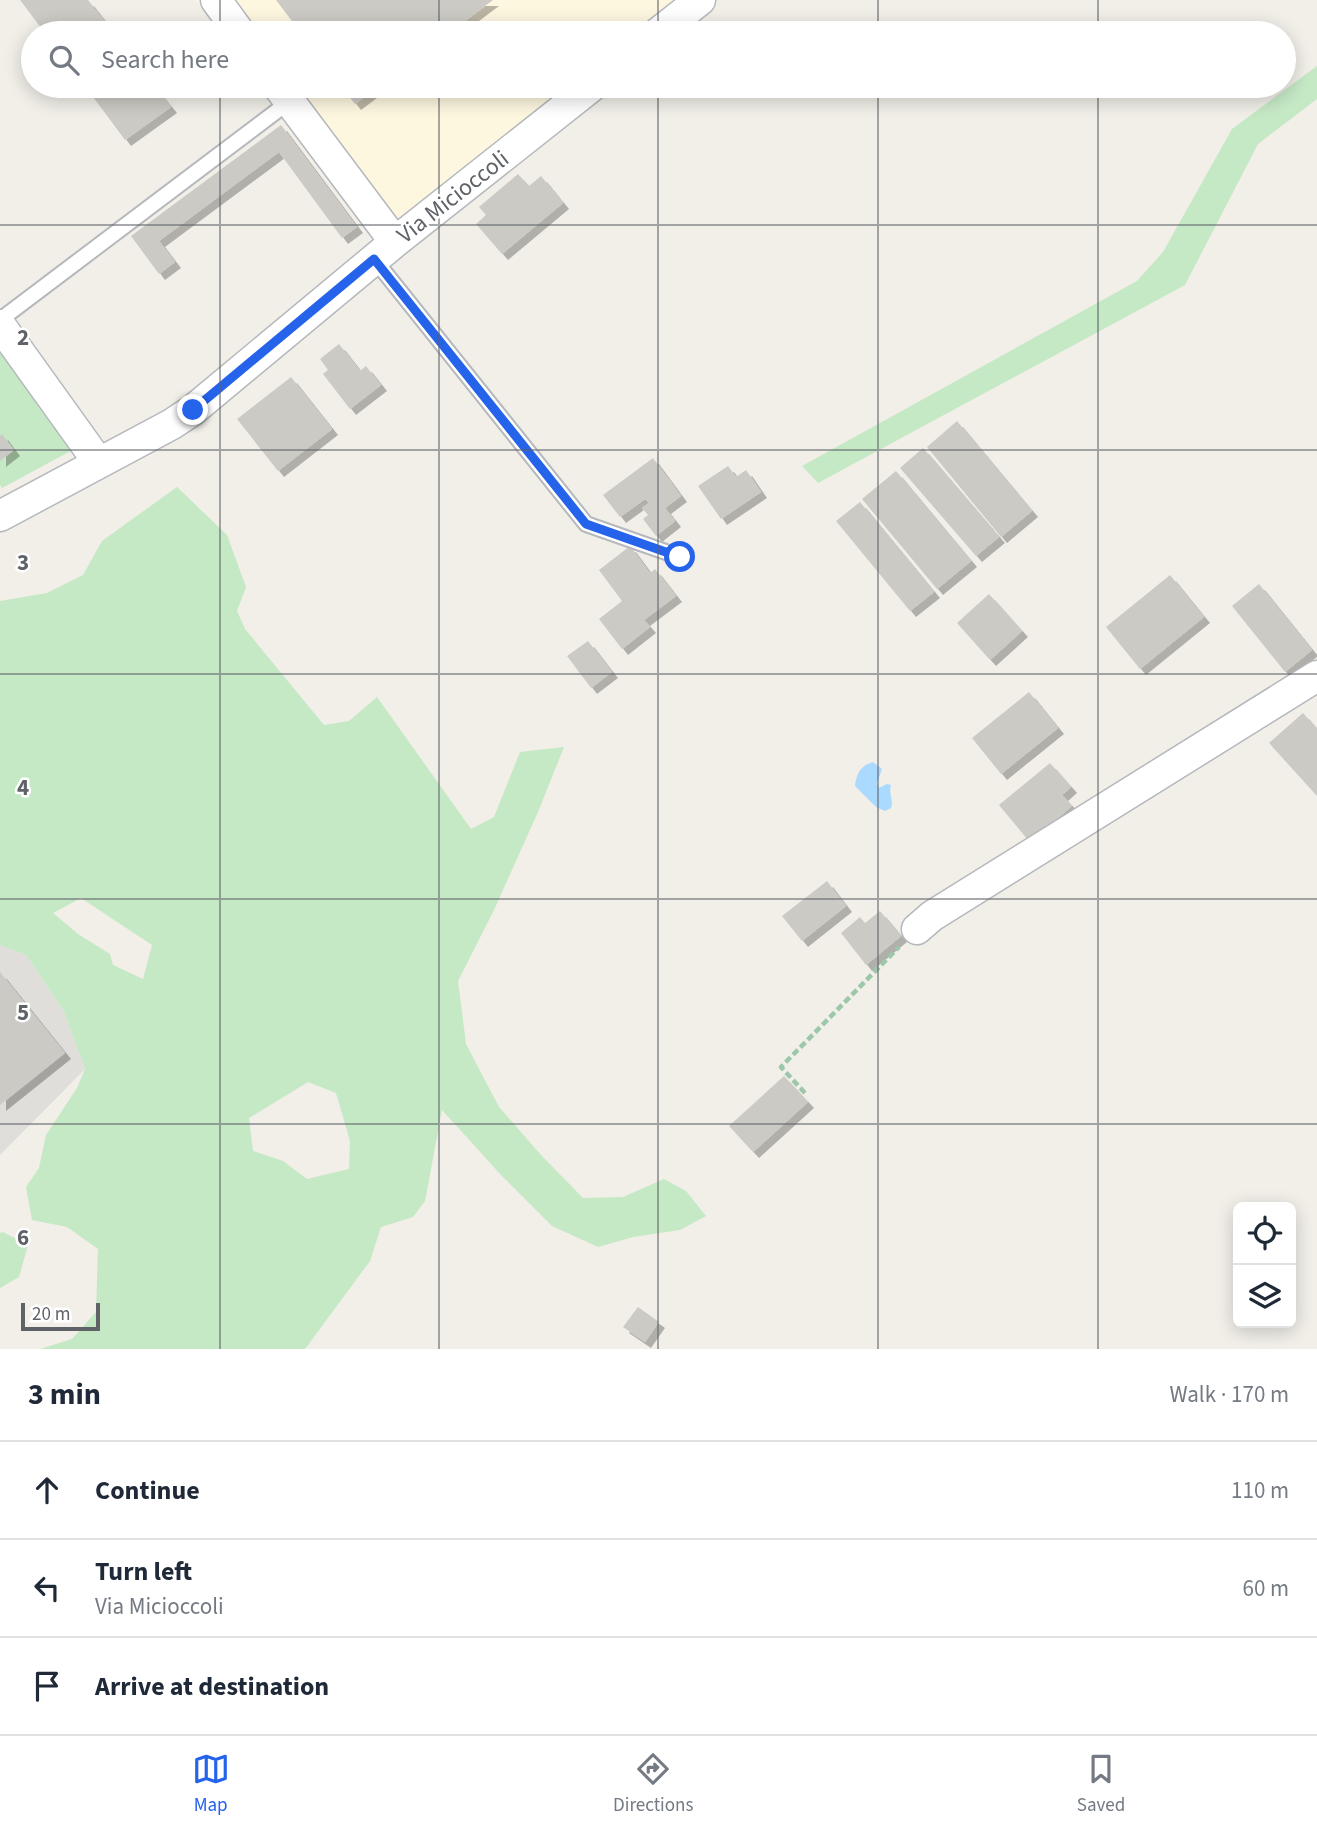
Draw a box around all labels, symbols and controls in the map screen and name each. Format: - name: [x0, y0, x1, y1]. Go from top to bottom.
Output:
- search box: [21, 21, 1296, 98]
- icon: search: [45, 41, 83, 79]
- text: Search here: [101, 41, 229, 78]
- street label: Via Micioccoli: [389, 142, 517, 252]
- text: 2: [17, 321, 29, 354]
- route end: [177, 394, 208, 425]
- route start: [664, 541, 695, 572]
- text: 3: [17, 546, 29, 579]
- text: 4: [17, 771, 29, 804]
- text: 5: [17, 996, 29, 1029]
- map controls: [1233, 1202, 1296, 1328]
- button: locate: [1233, 1202, 1296, 1265]
- text: 6: [17, 1221, 29, 1254]
- button: layers: [1233, 1265, 1296, 1328]
- scale bar: [21, 1300, 100, 1332]
- text: 20 m: [32, 1301, 70, 1328]
- text: 3 min: [28, 1373, 101, 1416]
- text: Walk · 170 m: [1170, 1378, 1289, 1411]
- icon: ahead: [28, 1471, 66, 1509]
- text: Continue: [95, 1472, 200, 1509]
- text: 110 m: [1231, 1474, 1289, 1507]
- text: Turn left: [95, 1553, 192, 1590]
- icon: left: [28, 1569, 66, 1607]
- text: 60 m: [1242, 1572, 1289, 1605]
- text: Via Micioccoli: [95, 1590, 224, 1623]
- icon: arrive: [28, 1667, 66, 1705]
- text: Arrive at destination: [95, 1668, 329, 1705]
- tab: Map: [192, 1750, 230, 1819]
- tab: Directions: [613, 1750, 693, 1819]
- tab: Saved: [1077, 1750, 1125, 1819]

